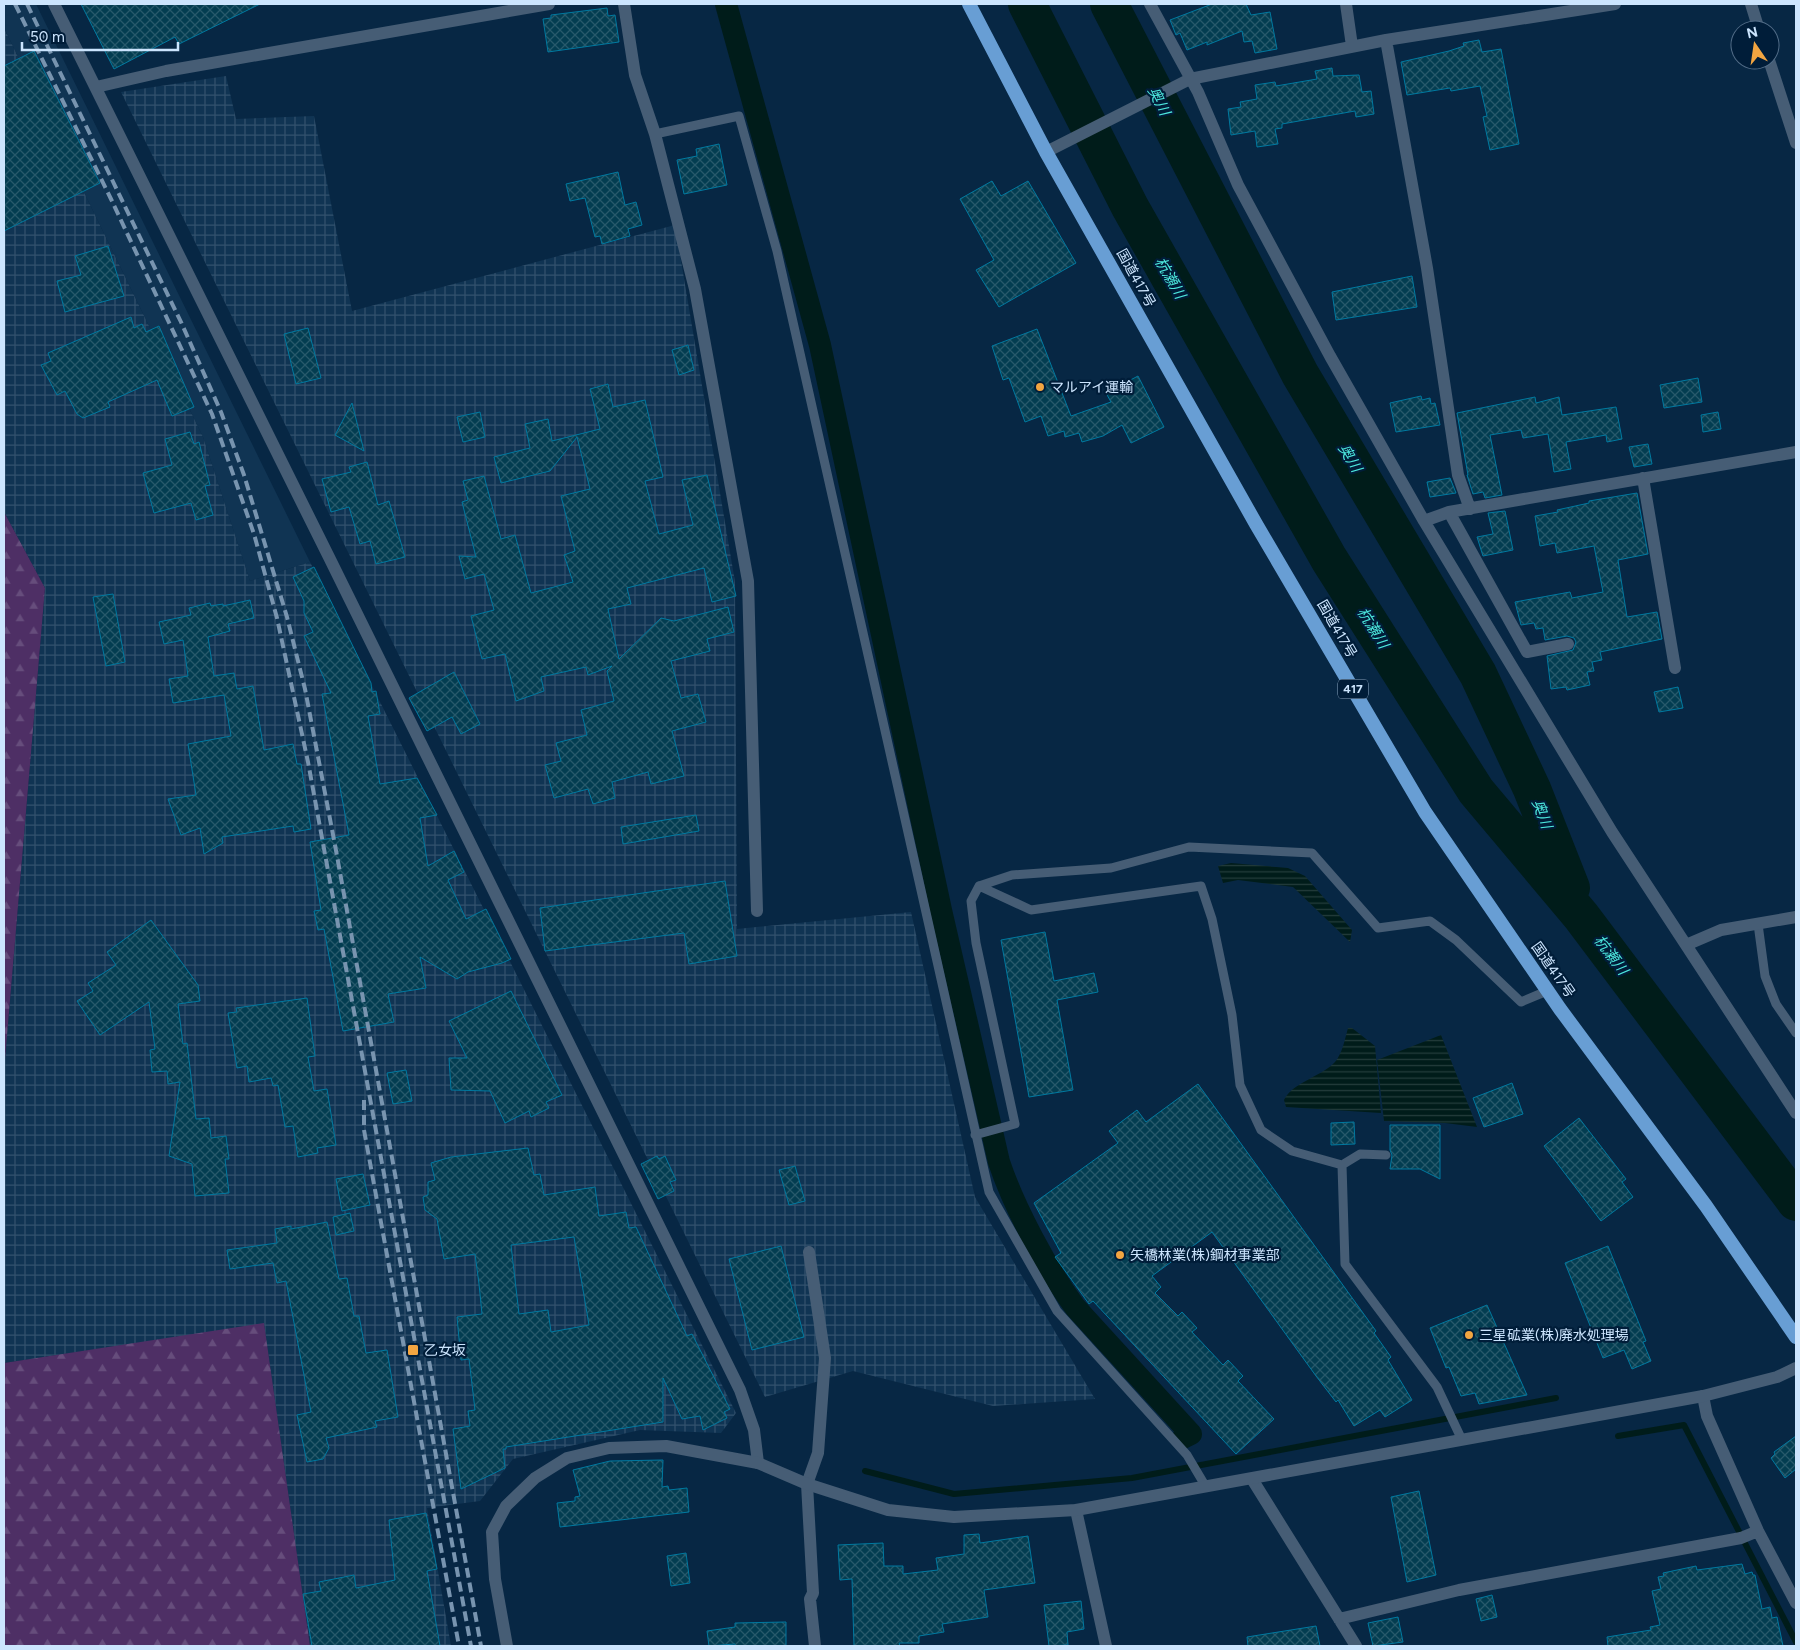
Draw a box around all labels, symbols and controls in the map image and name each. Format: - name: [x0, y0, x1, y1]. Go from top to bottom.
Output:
- scale bar: [22, 20, 179, 52]
- north arrow: [1730, 20, 1780, 70]
- text: N: [1745, 23, 1759, 42]
- text: 50 m: [30, 28, 65, 46]
- water label: 奥川: [1144, 84, 1175, 120]
- street label: 国道417号: [1113, 246, 1159, 310]
- water label: 杭瀬川: [1151, 254, 1190, 304]
- place label: マルアイ運輸: [1050, 379, 1133, 396]
- marker: マルアイ運輸: [1034, 381, 1046, 393]
- water label: 奥川: [1335, 441, 1366, 477]
- street label: 国道417号: [1314, 597, 1360, 661]
- water label: 杭瀬川: [1353, 604, 1394, 654]
- road number: 417: [1338, 680, 1368, 699]
- water label: 奥川: [1528, 797, 1556, 833]
- water label: 杭瀬川: [1590, 932, 1633, 980]
- street label: 国道417号: [1528, 939, 1578, 1001]
- place label: 矢橋林業(株)鋼材事業部: [1130, 1247, 1280, 1264]
- marker: 矢橋林業(株)鋼材事業部: [1114, 1249, 1126, 1261]
- place label: 三星砿業(株)廃水処理場: [1479, 1327, 1629, 1344]
- marker: 三星砿業(株)廃水処理場: [1463, 1329, 1475, 1341]
- place label: 乙女坂: [424, 1342, 466, 1359]
- marker: 乙女坂: [406, 1343, 420, 1357]

